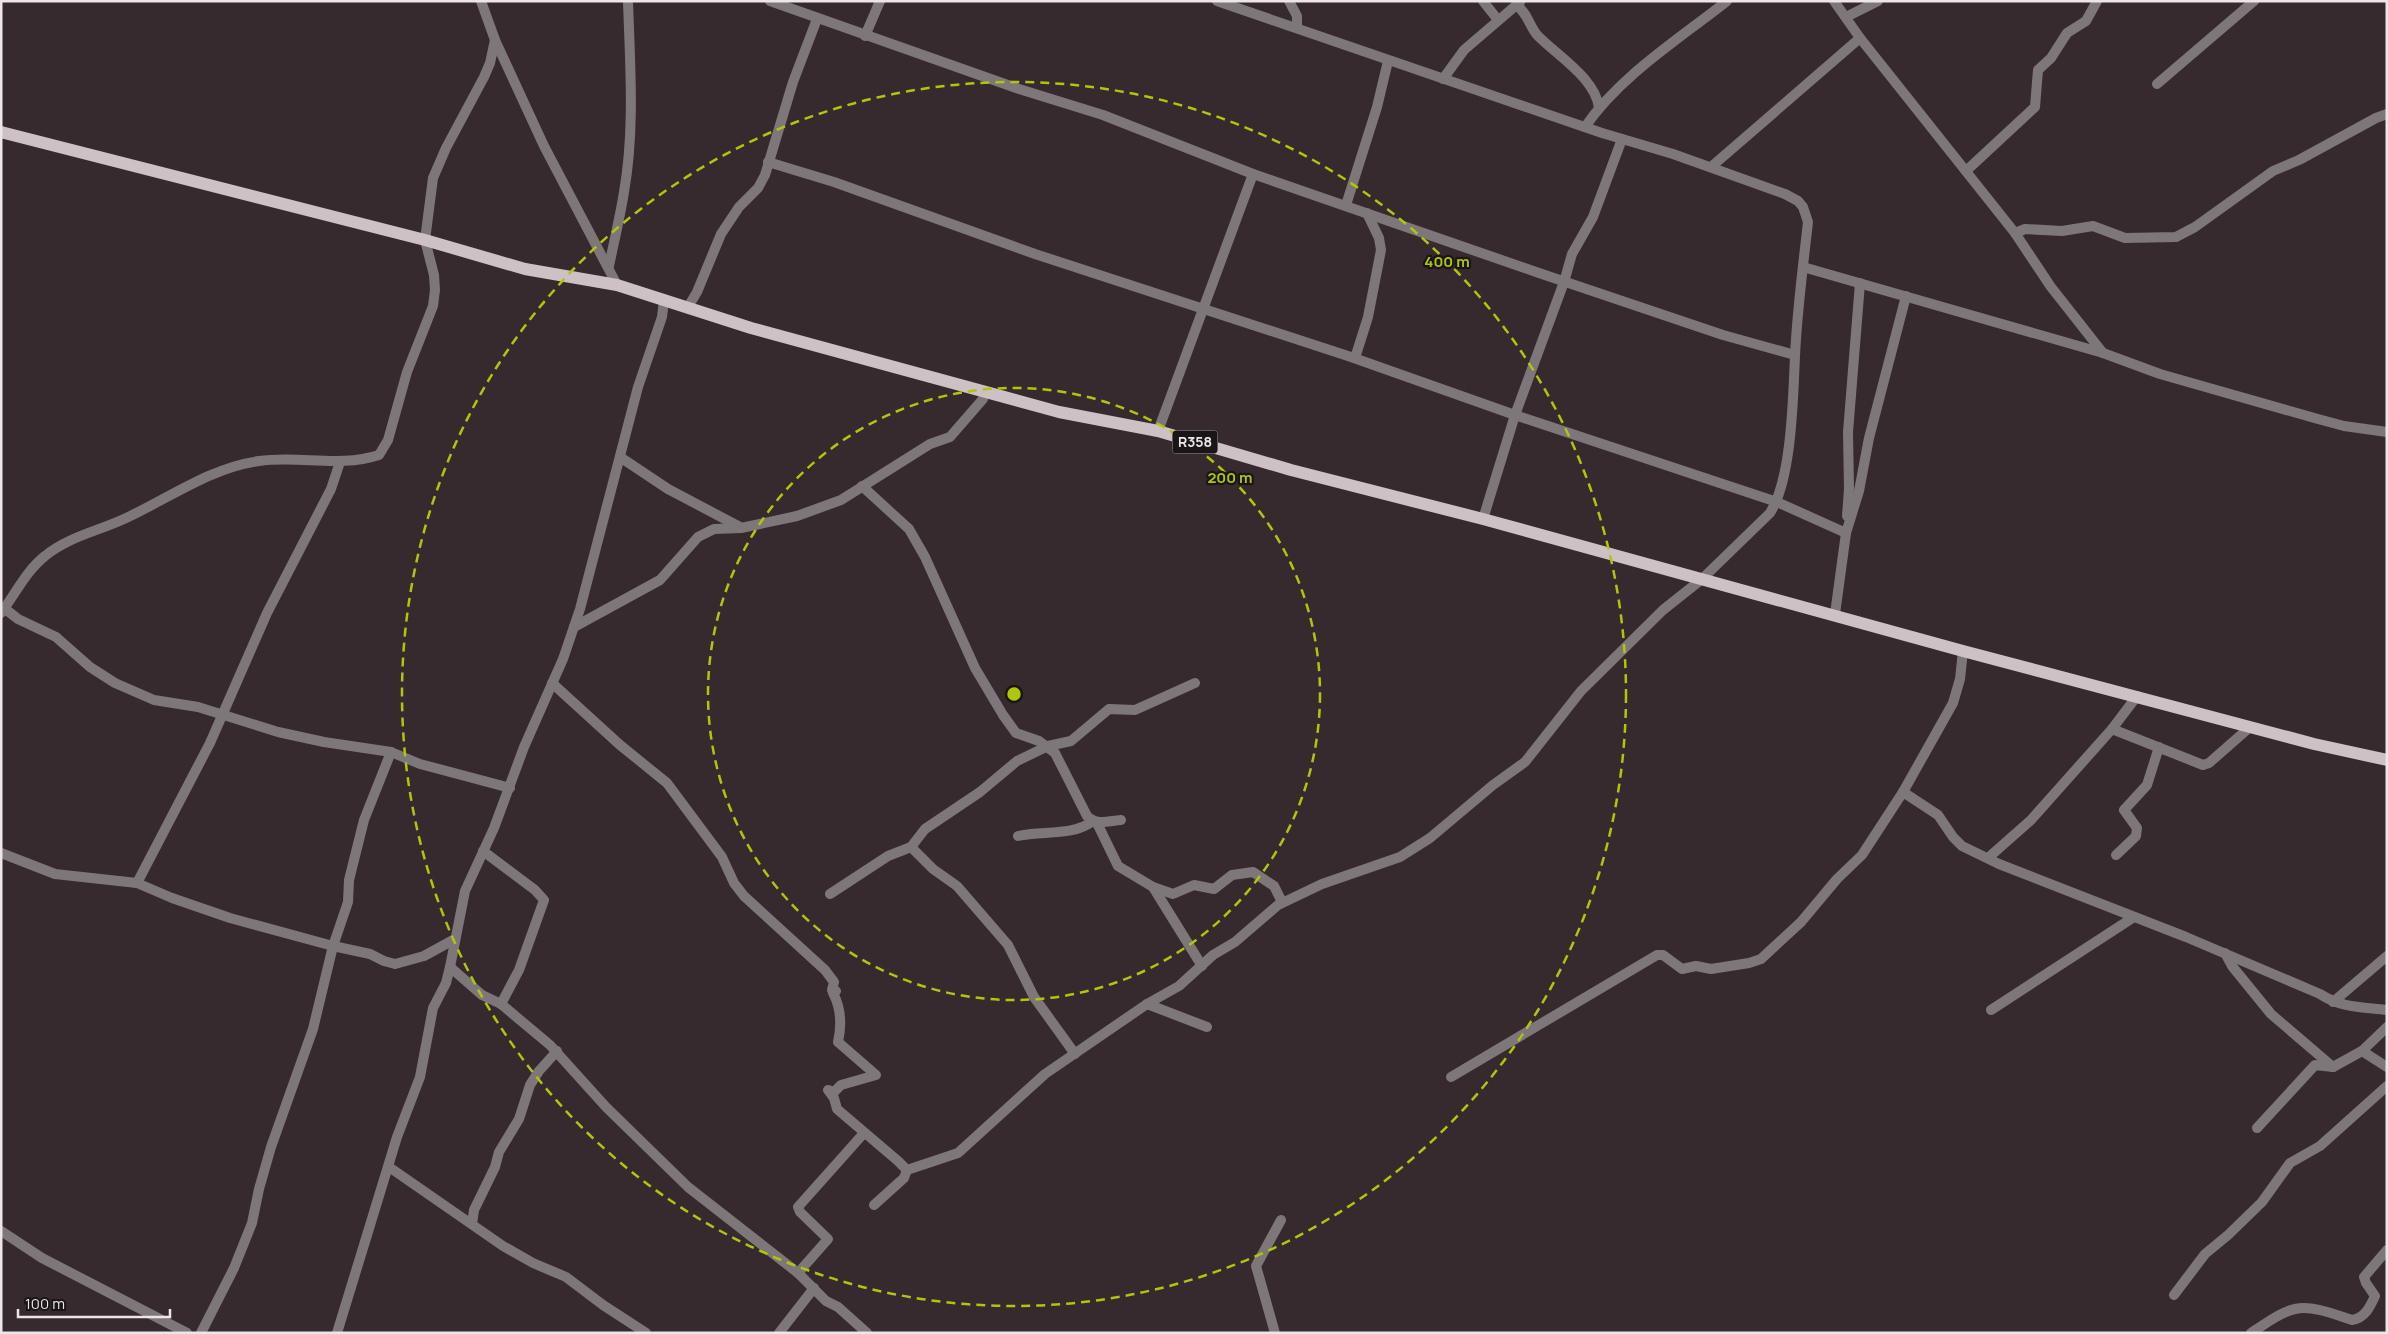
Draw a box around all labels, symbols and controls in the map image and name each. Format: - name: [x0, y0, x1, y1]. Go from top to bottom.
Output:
- text: 400 m: [1424, 251, 1470, 272]
- road number: R358: [1172, 431, 1218, 454]
- text: 200 m: [1207, 467, 1253, 488]
- centre of rings: [1005, 685, 1023, 703]
- scale bar: [18, 1286, 170, 1318]
- text: 100 m: [25, 1293, 65, 1314]

